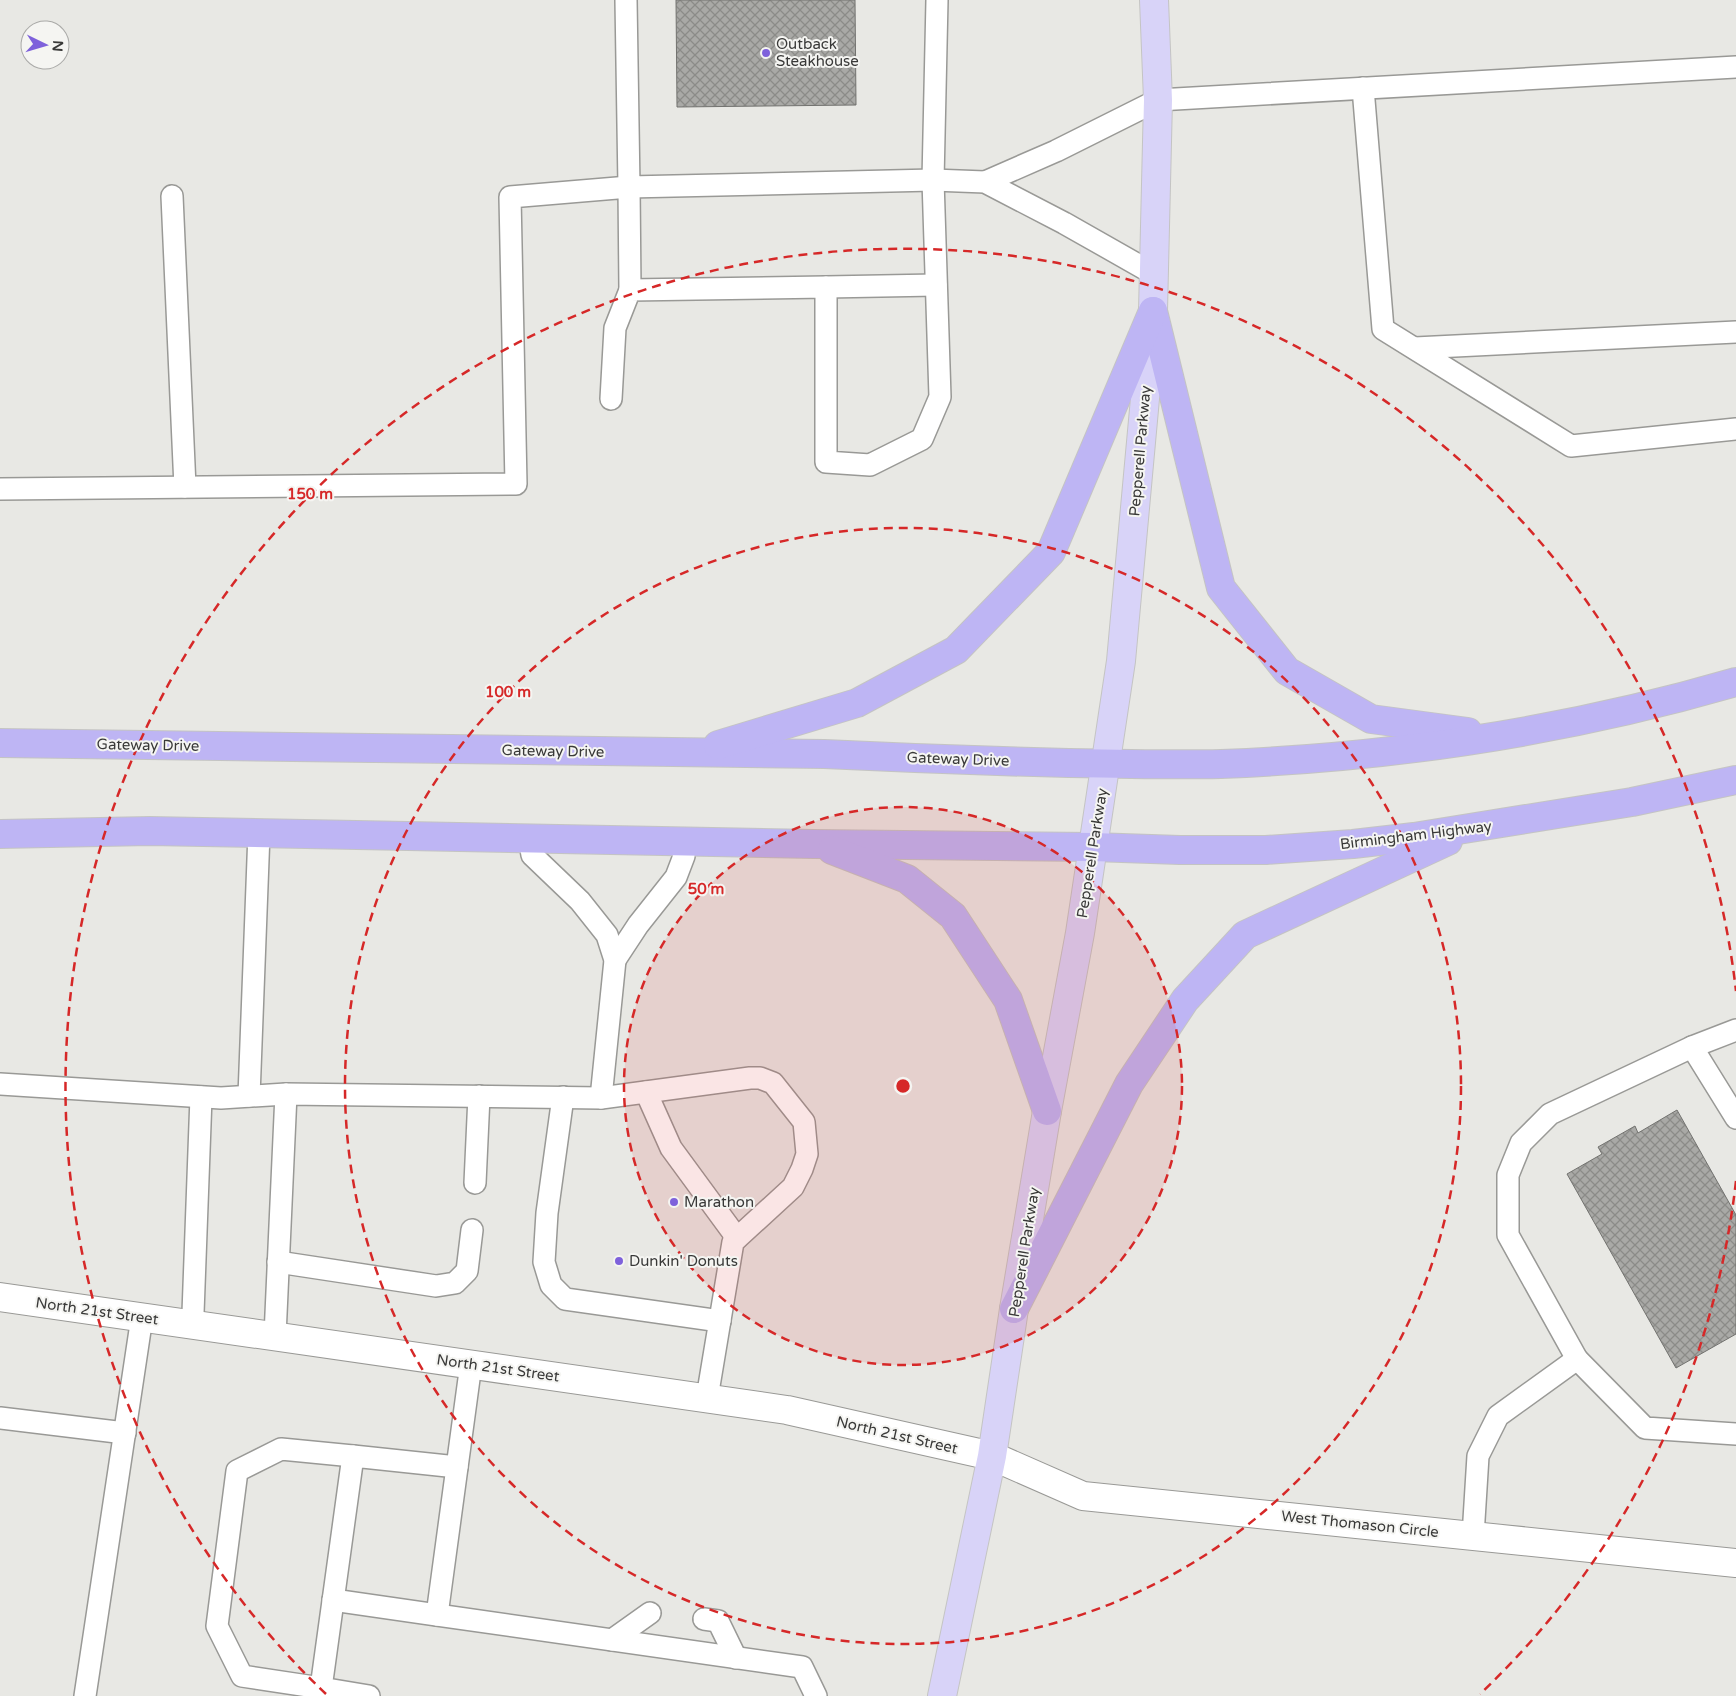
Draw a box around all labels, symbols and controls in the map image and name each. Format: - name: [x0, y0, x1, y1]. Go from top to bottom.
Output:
- north arrow: [20, 20, 70, 70]
- place label: Outback Steakhouse: [776, 35, 859, 70]
- text: N: [48, 40, 66, 52]
- marker: Outback Steakhouse: [760, 47, 772, 59]
- street label: Pepperell Parkway: [1125, 385, 1155, 517]
- text: 150 m: [287, 485, 333, 503]
- text: 100 m: [485, 683, 531, 701]
- street label: Gateway Drive: [97, 735, 199, 755]
- street label: Gateway Drive: [502, 741, 604, 761]
- street label: Gateway Drive: [906, 748, 1010, 770]
- street label: Pepperell Parkway: [1073, 787, 1111, 919]
- street label: Birmingham Highway: [1339, 817, 1493, 853]
- text: 50 m: [688, 880, 724, 898]
- centre of rings: [894, 1077, 912, 1095]
- street label: Pepperell Parkway: [1005, 1186, 1043, 1318]
- place label: Marathon: [684, 1193, 754, 1211]
- marker: Marathon: [668, 1196, 680, 1208]
- place label: Dunkin' Donuts: [629, 1252, 738, 1270]
- marker: Dunkin' Donuts: [613, 1255, 625, 1267]
- street label: North 21st Street: [34, 1293, 160, 1329]
- street label: North 21st Street: [435, 1350, 561, 1386]
- street label: North 21st Street: [835, 1412, 960, 1458]
- street label: West Thomason Circle: [1280, 1507, 1440, 1541]

